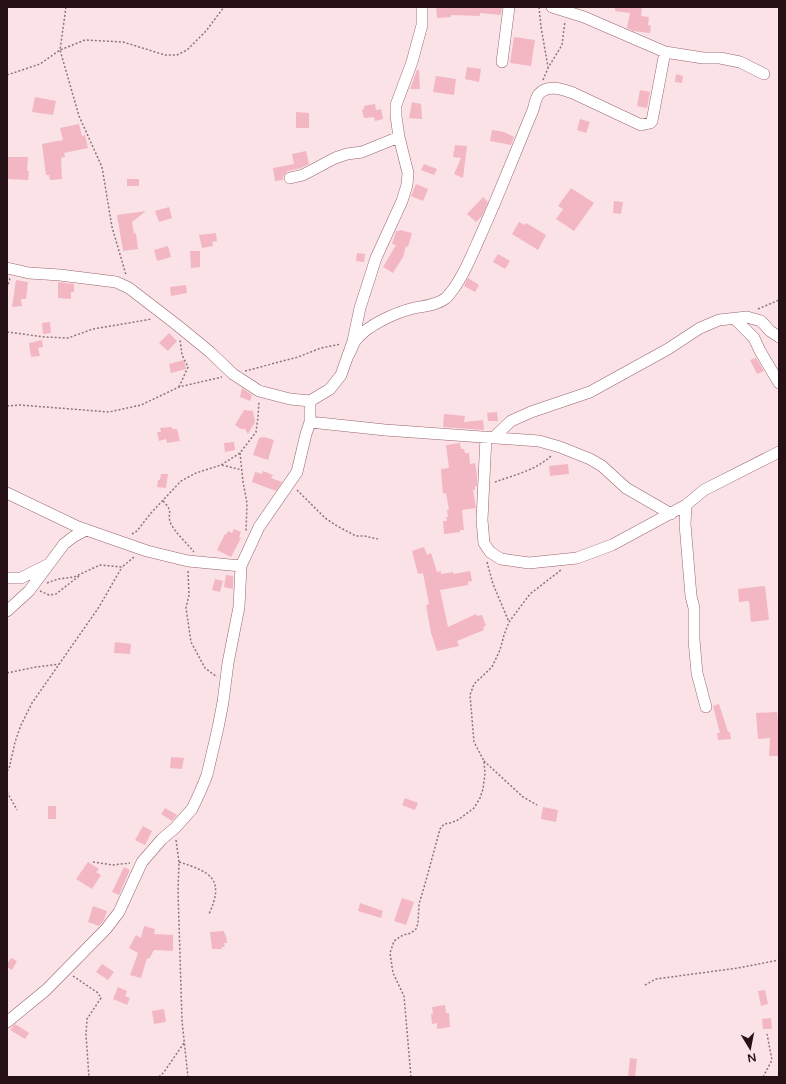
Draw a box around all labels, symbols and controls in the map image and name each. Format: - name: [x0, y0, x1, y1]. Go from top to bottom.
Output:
- north arrow: [730, 1028, 770, 1068]
- text: N: [746, 1050, 757, 1065]

